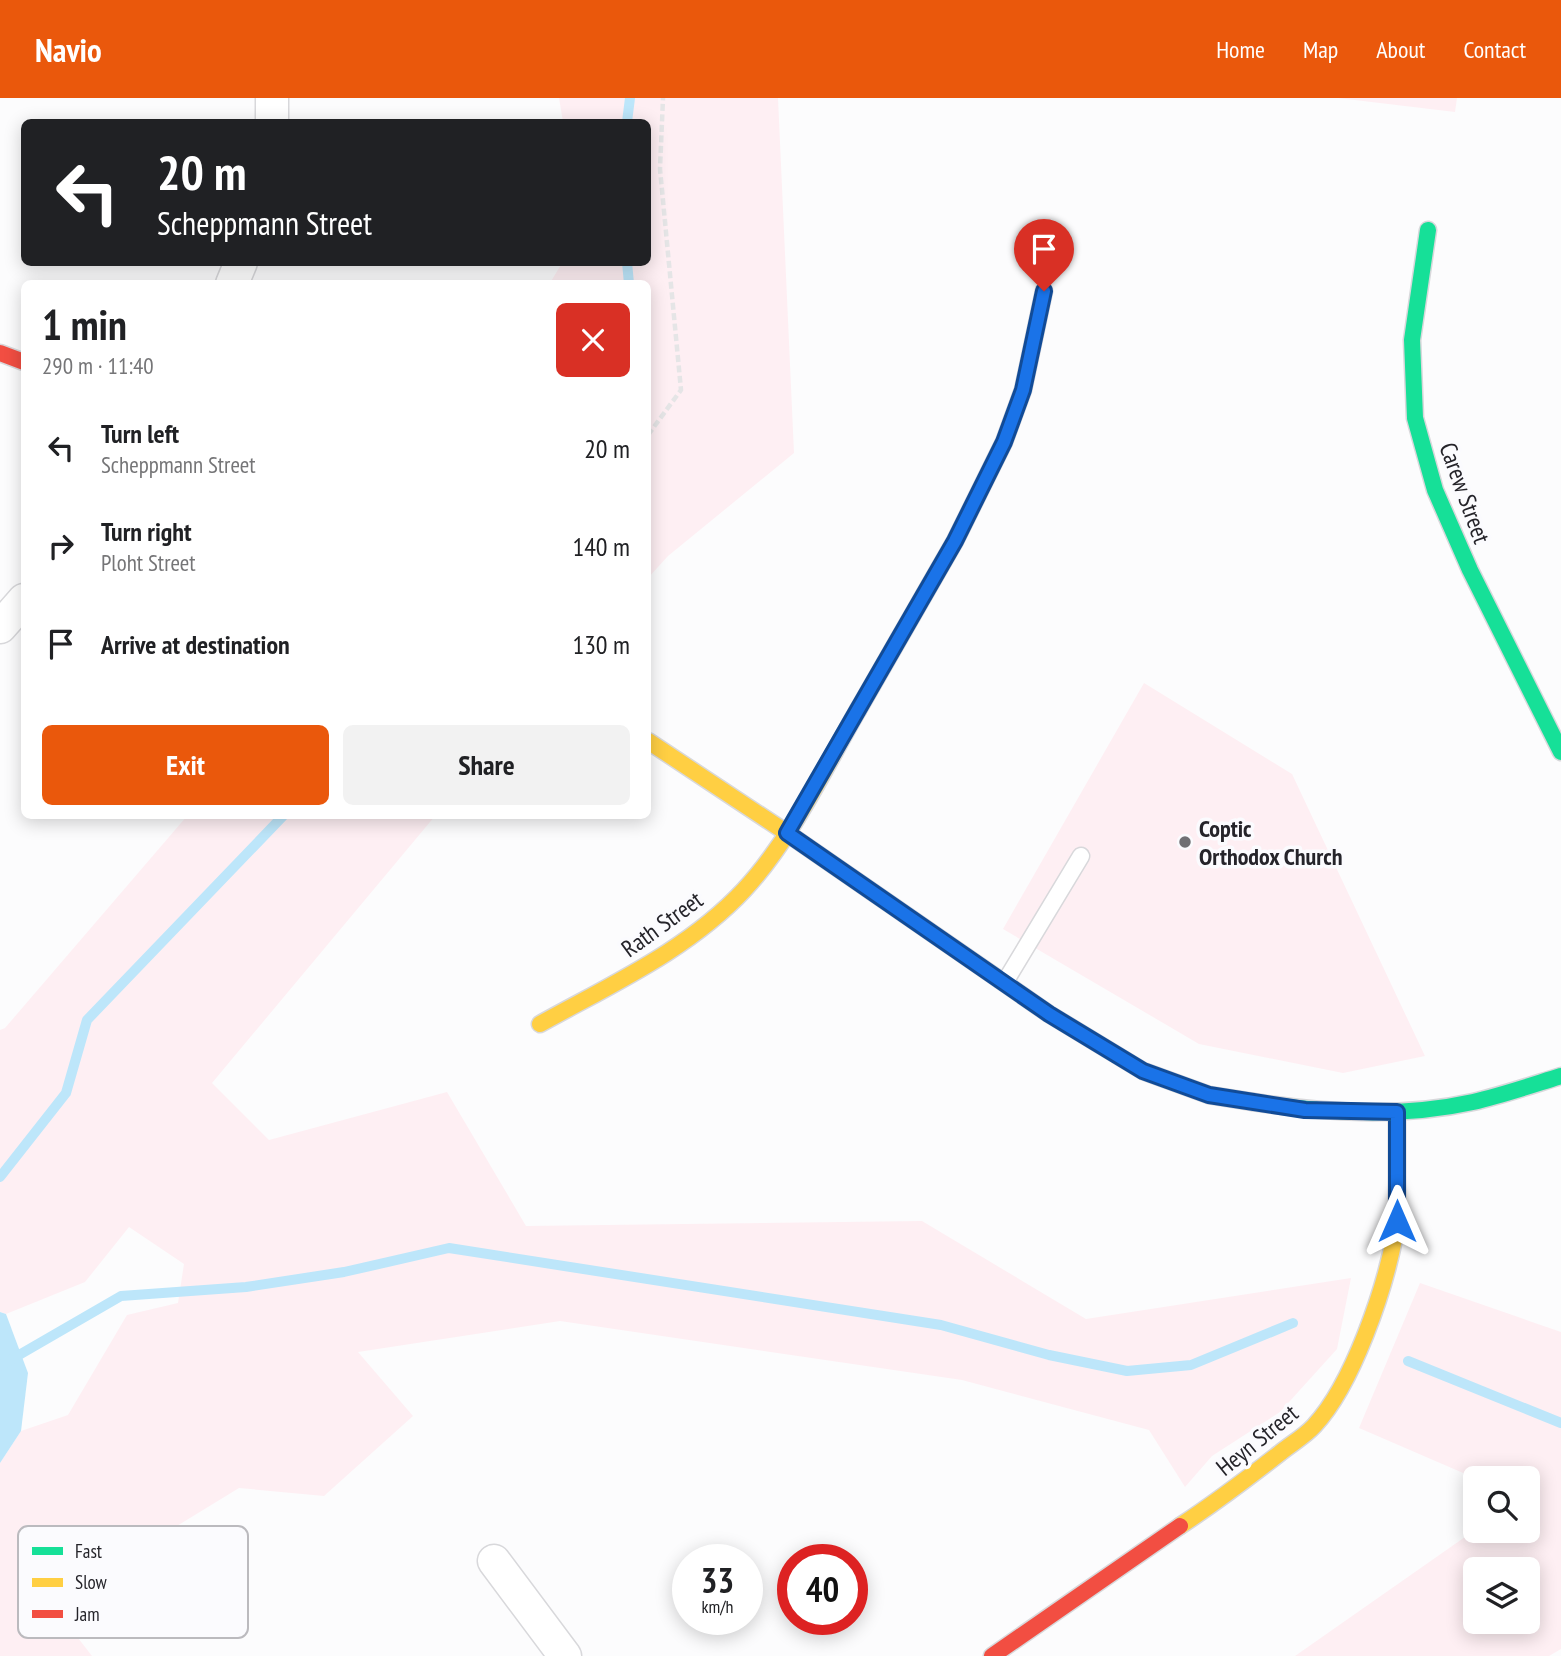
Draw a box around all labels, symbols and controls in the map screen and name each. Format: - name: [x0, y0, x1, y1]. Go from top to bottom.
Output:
- text: Navio: [35, 28, 102, 71]
- text: Home: [1216, 34, 1265, 65]
- text: Map: [1303, 34, 1338, 65]
- text: About: [1376, 34, 1425, 65]
- text: Contact: [1463, 34, 1526, 65]
- text: 20 m: [157, 140, 246, 204]
- icon: left: [42, 147, 133, 238]
- text: Scheppmann Street: [157, 202, 372, 244]
- pin: [1014, 219, 1074, 291]
- icon: arrive: [1025, 230, 1063, 268]
- text: 1 min: [42, 297, 127, 352]
- button: close: [556, 303, 630, 377]
- text: 290 m · 11:40: [42, 351, 154, 380]
- text: Turn left: [101, 417, 179, 450]
- icon: left: [42, 429, 80, 467]
- text: 20 m: [584, 432, 630, 465]
- street label: Carew Street: [1432, 438, 1498, 548]
- text: Scheppmann Street: [101, 450, 256, 479]
- text: Turn right: [101, 515, 192, 548]
- icon: right: [42, 527, 80, 565]
- text: 140 m: [572, 530, 630, 563]
- text: Ploht Street: [101, 548, 196, 577]
- icon: arrive: [42, 625, 80, 663]
- text: Arrive at destination: [101, 628, 290, 661]
- text: 130 m: [572, 628, 630, 661]
- button: Exit: [42, 725, 329, 805]
- button: Share: [343, 725, 630, 805]
- place label: Coptic Orthodox Church: [1199, 813, 1342, 872]
- marker: Coptic Orthodox Church: [1177, 834, 1193, 850]
- street label: Rath Street: [615, 884, 709, 964]
- position arrow: [1360, 1184, 1434, 1258]
- street label: Heyn Street: [1210, 1397, 1305, 1482]
- map controls: [1463, 1466, 1540, 1634]
- button: search: [1463, 1466, 1540, 1543]
- legend: [18, 1526, 248, 1638]
- text: Fast: [75, 1539, 103, 1563]
- speed limit sign: 40: [777, 1544, 868, 1635]
- text: 33: [701, 1557, 734, 1603]
- button: layers: [1463, 1557, 1540, 1634]
- text: Slow: [75, 1570, 108, 1594]
- text: km/h: [702, 1595, 733, 1618]
- text: Jam: [74, 1602, 100, 1626]

